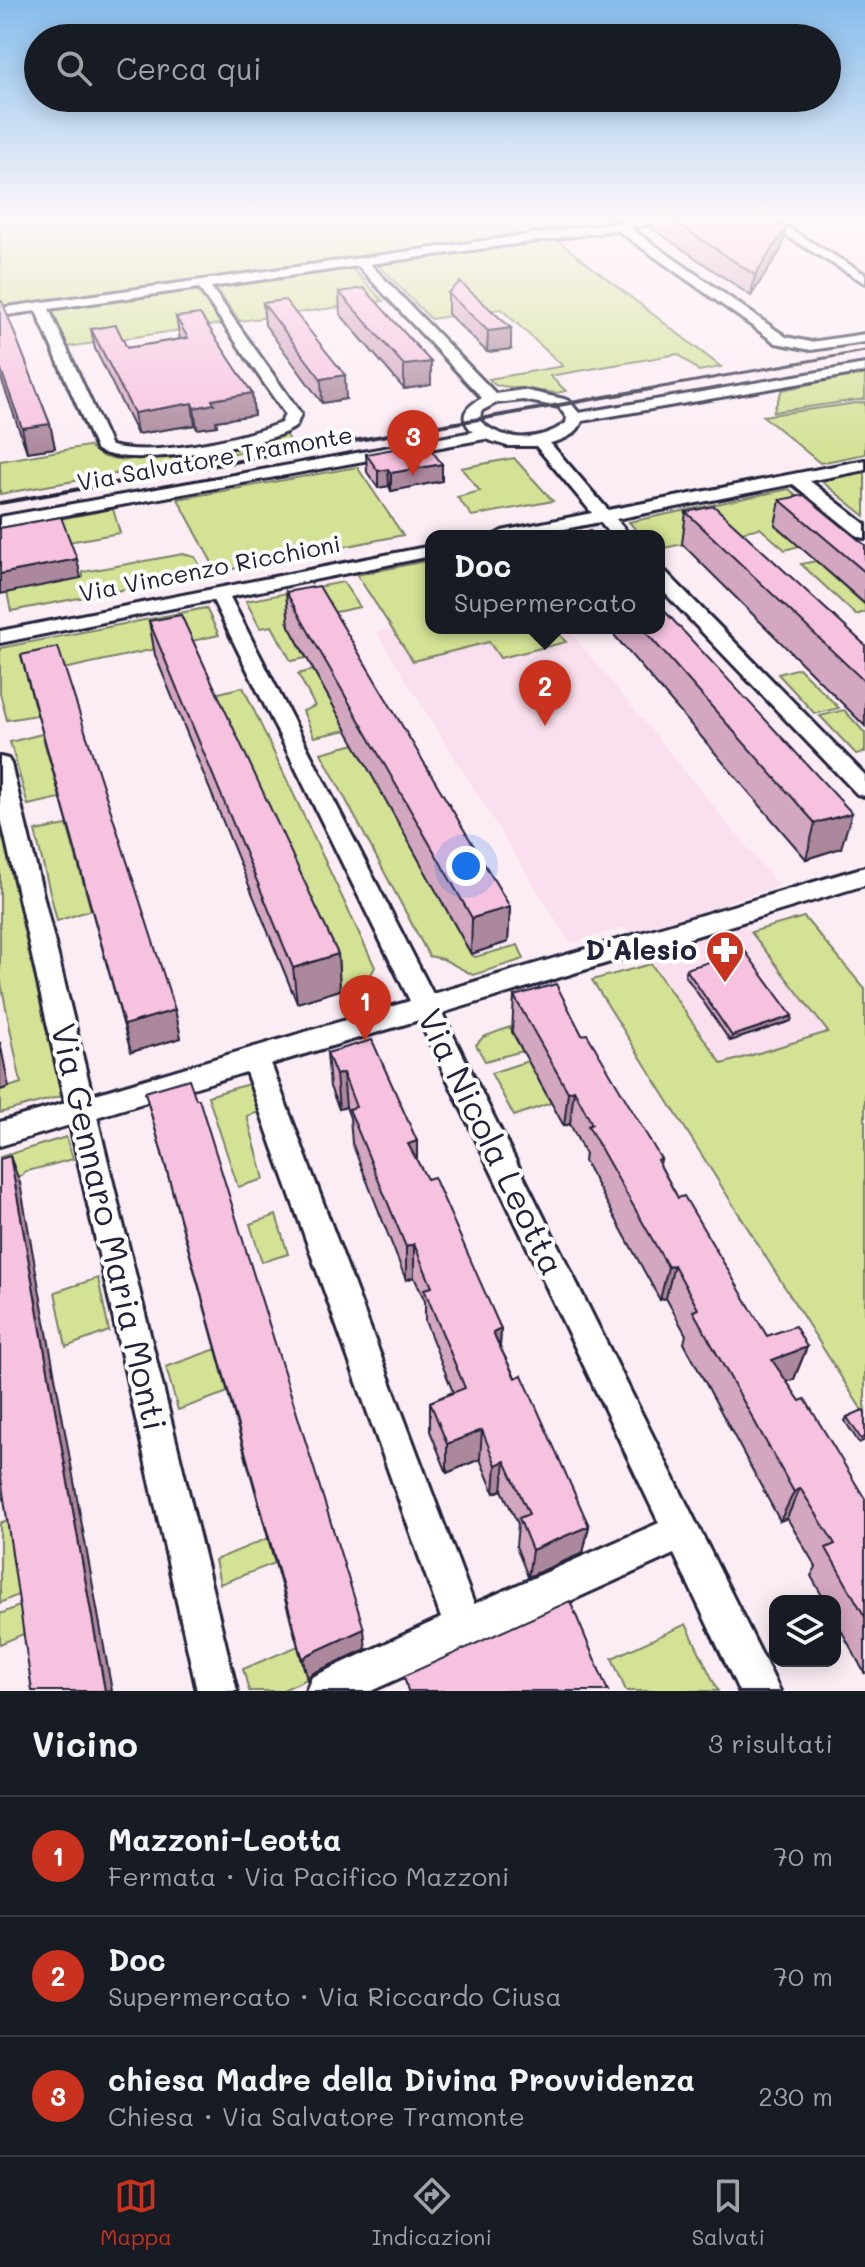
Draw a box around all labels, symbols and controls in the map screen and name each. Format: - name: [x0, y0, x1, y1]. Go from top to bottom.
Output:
- search box: [24, 24, 841, 112]
- icon: search: [52, 46, 96, 90]
- text: Cerca qui: [116, 48, 262, 88]
- pin: 3: [387, 410, 439, 476]
- street label: Via Salvatore Tramonte: [74, 418, 355, 497]
- street label: Via Vincenzo Ricchioni: [76, 527, 343, 608]
- popup: [425, 530, 665, 634]
- text: Doc: [454, 545, 512, 585]
- text: Supermercato: [454, 585, 636, 619]
- pin: 2: [519, 660, 571, 726]
- your location: [446, 846, 486, 886]
- pharmacy icon: D'Alesio: [704, 929, 746, 984]
- place label: D'Alesio: [585, 931, 697, 967]
- pin: 1: [339, 975, 391, 1041]
- street label: Via Nicola Leotta: [408, 1001, 576, 1282]
- street label: Via Gennaro Maria Monti: [42, 1019, 179, 1435]
- map controls: [769, 1595, 841, 1667]
- button: layers: [769, 1595, 841, 1667]
- text: Vicino: [32, 1721, 138, 1766]
- text: 3 risultati: [708, 1726, 833, 1760]
- text: Mazzoni-Leotta: [108, 1819, 341, 1859]
- text: 1: [52, 1839, 64, 1873]
- text: 70 m: [773, 1839, 833, 1873]
- text: Fermata · Via Pacifico Mazzoni: [108, 1859, 509, 1893]
- text: Doc: [108, 1939, 166, 1979]
- text: 2: [51, 1959, 65, 1993]
- text: 70 m: [773, 1959, 833, 1993]
- text: Supermercato · Via Riccardo Ciusa: [108, 1979, 562, 2013]
- text: chiesa Madre della Divina Provvidenza: [108, 2059, 695, 2099]
- text: 3: [50, 2079, 66, 2113]
- text: 230 m: [758, 2079, 833, 2113]
- text: Chiesa · Via Salvatore Tramonte: [108, 2099, 525, 2133]
- tab: Mappa: [100, 2174, 172, 2251]
- tab: Indicazioni: [372, 2174, 492, 2251]
- tab: Salvati: [692, 2174, 765, 2251]

